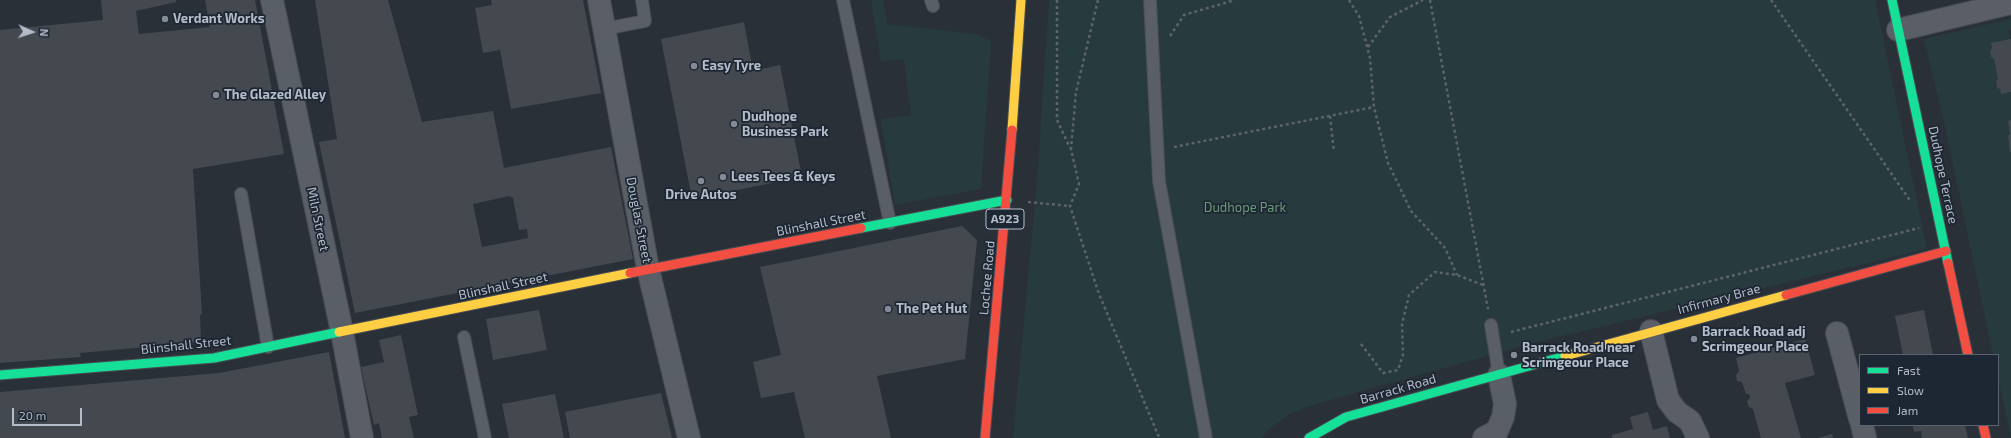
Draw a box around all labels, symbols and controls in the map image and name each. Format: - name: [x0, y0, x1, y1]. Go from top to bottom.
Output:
- place label: Verdant Works: [173, 11, 265, 27]
- north arrow: [12, 12, 52, 52]
- marker: Verdant Works: [160, 14, 170, 24]
- text: N: [38, 28, 51, 37]
- place label: Easy Tyre: [702, 58, 761, 74]
- marker: Easy Tyre: [689, 61, 699, 71]
- place label: The Glazed Alley: [224, 87, 326, 103]
- marker: The Glazed Alley: [211, 90, 221, 100]
- place label: Dudhope Business Park: [742, 109, 828, 140]
- marker: Dudhope Business Park: [729, 119, 739, 129]
- street label: Dudhope Terrace: [1925, 125, 1961, 225]
- place label: Lees Tees & Keys: [731, 169, 836, 185]
- marker: Lees Tees & Keys: [718, 172, 728, 182]
- street label: Douglas Street: [623, 176, 655, 264]
- marker: Drive Autos: [696, 176, 706, 186]
- street label: Miln Street: [304, 186, 332, 252]
- place label: Drive Autos: [665, 187, 737, 203]
- park label: Dudhope Park: [1204, 200, 1286, 216]
- street label: Blinshall Street: [775, 207, 867, 239]
- road number: A923: [986, 209, 1024, 229]
- street label: Lochee Road: [976, 240, 998, 316]
- street label: Blinshall Street: [457, 269, 549, 303]
- street label: Infirmary Brae: [1676, 280, 1762, 318]
- place label: The Pet Hut: [896, 301, 967, 317]
- marker: The Pet Hut: [883, 304, 893, 314]
- place label: Barrack Road adj Scrimgeour Place: [1702, 324, 1809, 355]
- street label: Blinshall Street: [140, 333, 232, 357]
- marker: Barrack Road adj Scrimgeour Place: [1689, 334, 1699, 344]
- place label: Barrack Road near Scrimgeour Place: [1522, 340, 1635, 371]
- marker: Barrack Road near Scrimgeour Place: [1509, 350, 1519, 360]
- legend: [1859, 354, 1999, 426]
- text: Fast: [1897, 363, 1920, 377]
- street label: Barrack Road: [1358, 371, 1438, 407]
- text: Slow: [1897, 383, 1924, 397]
- scale bar: [14, 400, 84, 426]
- text: Jam: [1897, 403, 1918, 417]
- text: 20 m: [19, 408, 46, 422]

